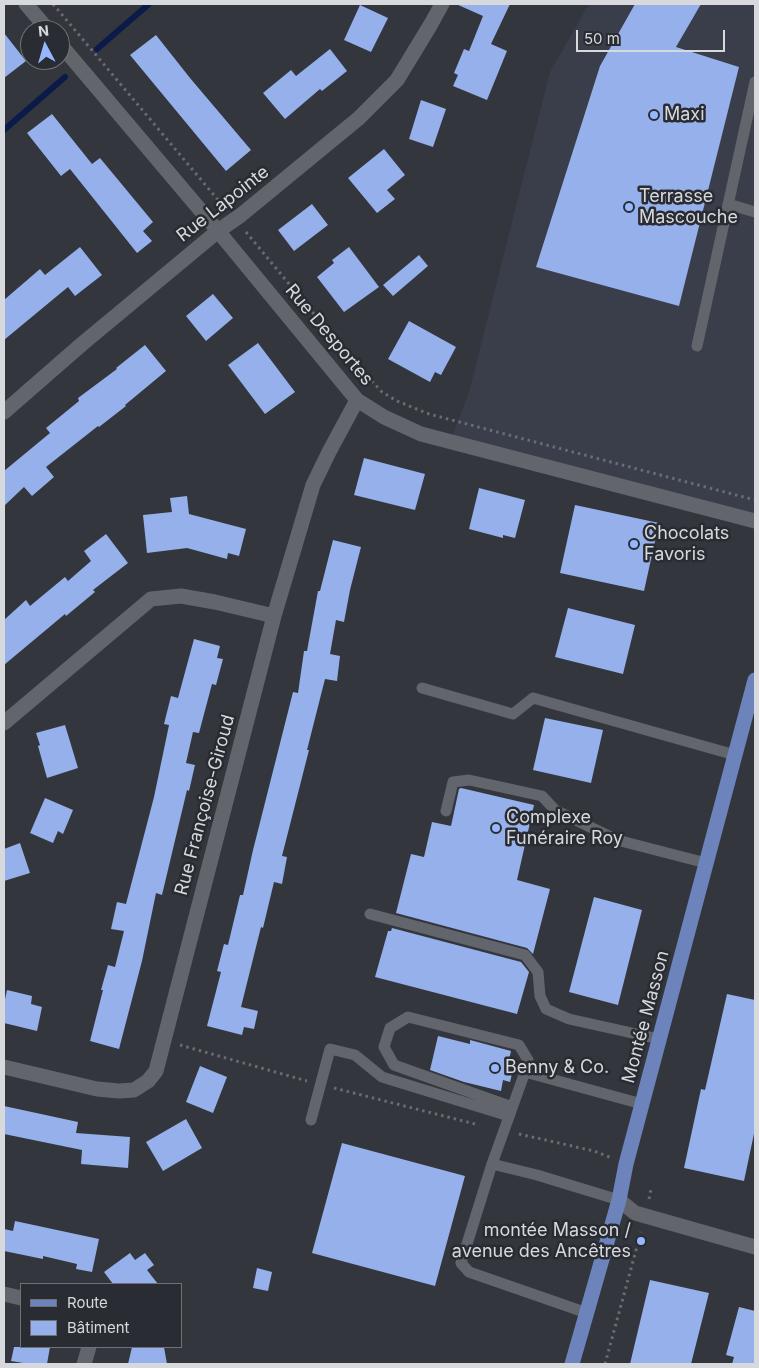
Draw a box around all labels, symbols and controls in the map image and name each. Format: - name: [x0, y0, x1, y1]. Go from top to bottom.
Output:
- north arrow: [20, 20, 70, 70]
- scale bar: [579, 20, 728, 52]
- text: N: [37, 22, 50, 40]
- text: 50 m: [584, 29, 620, 48]
- place label: Maxi: [664, 104, 705, 126]
- marker: Maxi: [648, 109, 660, 121]
- street label: Rue Lapointe: [173, 161, 273, 247]
- place label: Terrasse Mascouche: [639, 186, 738, 228]
- marker: Terrasse Mascouche: [623, 201, 635, 213]
- street label: Rue Desportes: [280, 280, 378, 390]
- place label: Chocolats Favoris: [644, 523, 729, 566]
- marker: Chocolats Favoris: [628, 538, 640, 550]
- street label: Rue Françoise-Giroud: [171, 712, 239, 898]
- place label: Complexe Funéraire Roy: [506, 807, 623, 850]
- marker: Complexe Funéraire Roy: [490, 822, 502, 834]
- street label: Montée Masson: [618, 948, 674, 1086]
- place label: Benny & Co.: [505, 1057, 609, 1079]
- marker: Benny & Co.: [489, 1062, 501, 1074]
- place label: montée Masson / avenue des Ancêtres: [452, 1220, 631, 1262]
- marker: montée Masson / avenue des Ancêtres: [635, 1235, 647, 1247]
- legend: [20, 1283, 182, 1348]
- text: Route: [67, 1293, 108, 1312]
- text: Bâtiment: [67, 1318, 129, 1337]

